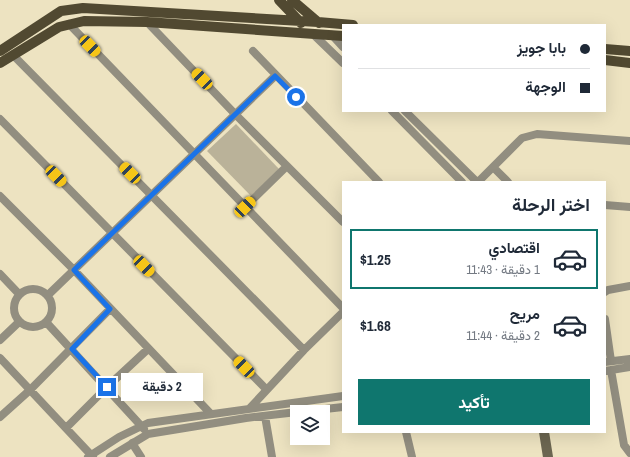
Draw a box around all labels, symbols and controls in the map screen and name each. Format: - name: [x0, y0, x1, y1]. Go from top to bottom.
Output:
- car: [77, 33, 103, 59]
- text: بابا جويز: [517, 37, 566, 58]
- car: [189, 66, 215, 92]
- text: الوجهة: [525, 76, 566, 97]
- route start: [287, 88, 305, 106]
- car: [117, 160, 143, 186]
- car: [43, 163, 69, 189]
- text: اختر الرحلة: [512, 192, 590, 217]
- car: [232, 194, 258, 220]
- text: اقتصادي: [488, 237, 540, 258]
- icon: car: [552, 241, 588, 277]
- text: $1.25: [360, 249, 391, 270]
- car: [131, 253, 157, 279]
- text: 1 دقيقة · 11:43: [466, 261, 540, 278]
- text: مريح: [510, 303, 540, 324]
- icon: car: [552, 307, 588, 343]
- text: $1.68: [360, 315, 391, 336]
- text: 2 دقيقة · 11:44: [466, 327, 540, 344]
- car: [231, 354, 257, 380]
- callout: 2 دقيقة: [121, 373, 203, 401]
- route end: [98, 378, 116, 396]
- text: 2 دقيقة: [142, 378, 182, 395]
- button: تأكيد: [358, 379, 590, 425]
- map controls: [290, 405, 330, 445]
- button: layers: [290, 405, 330, 445]

